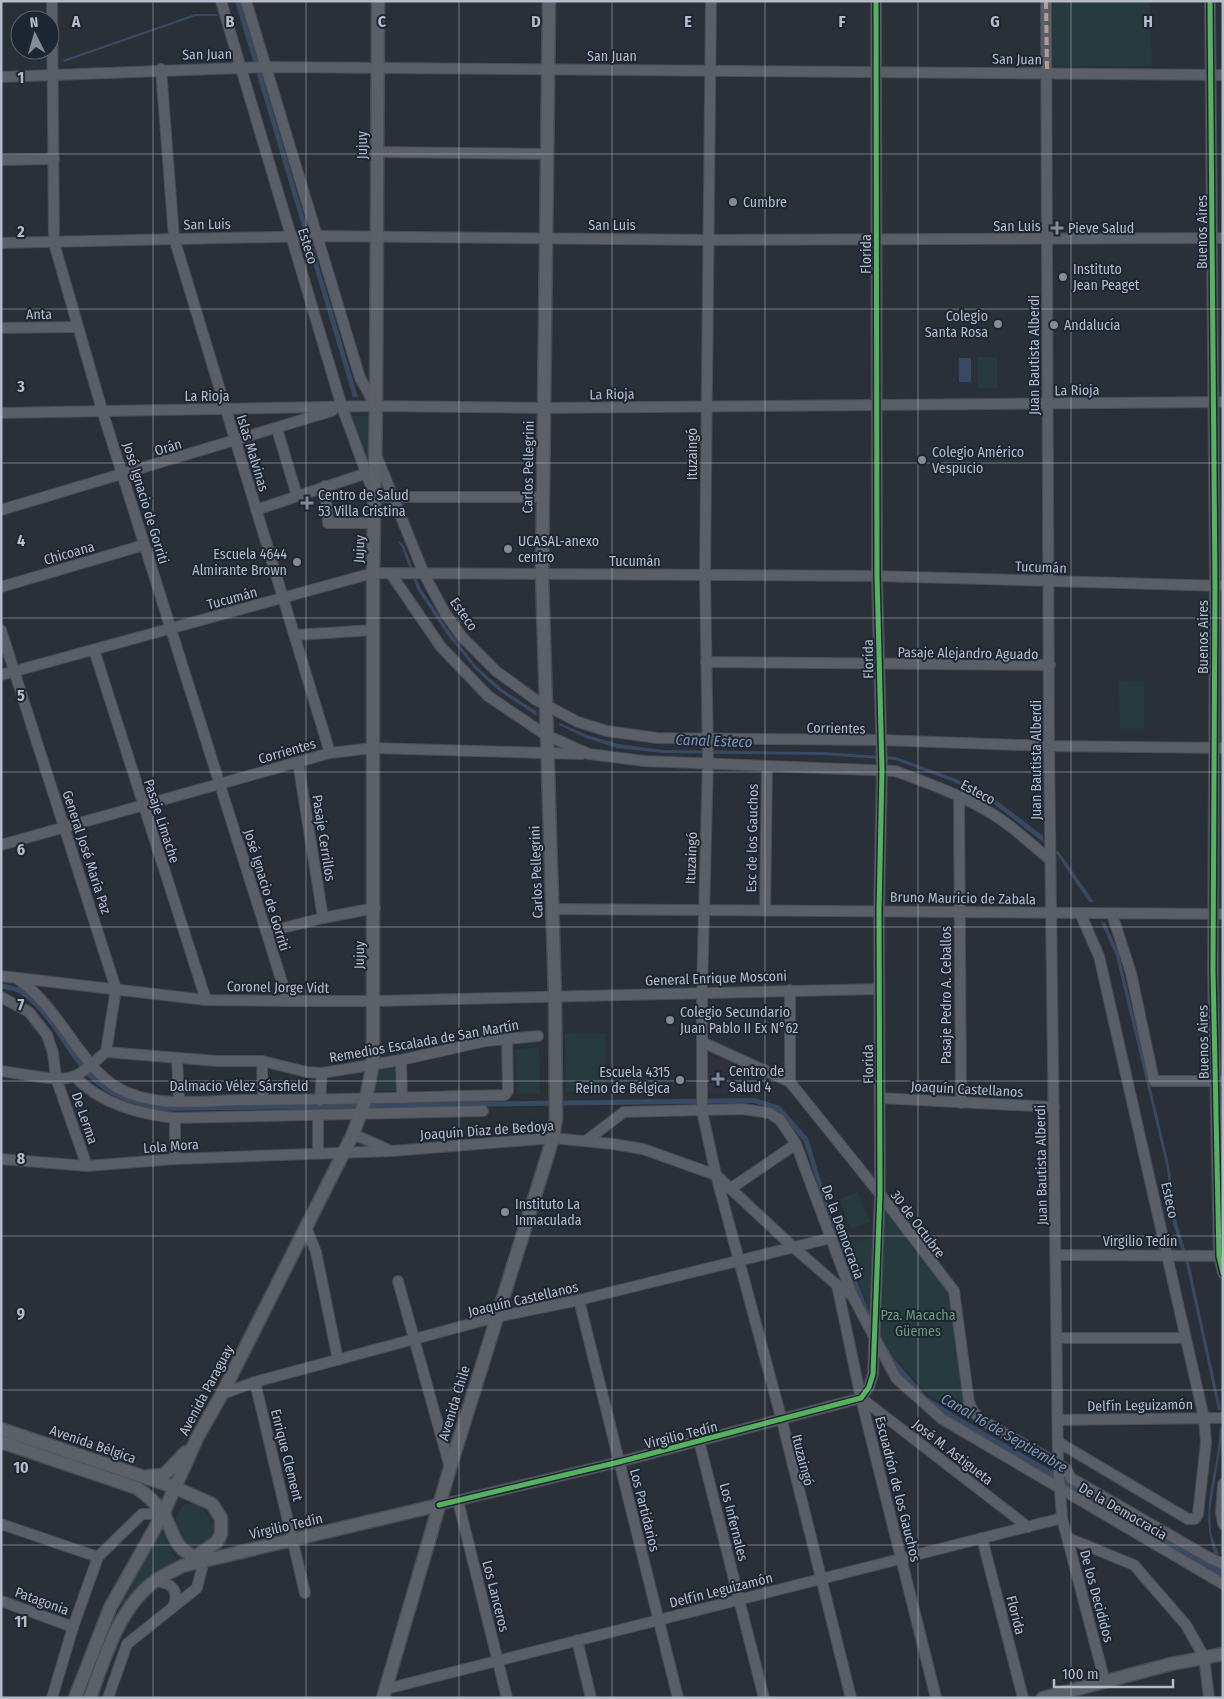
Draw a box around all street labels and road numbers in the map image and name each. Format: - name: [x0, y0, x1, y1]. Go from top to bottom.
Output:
- street label: San Juan: [182, 46, 232, 63]
- street label: San Juan: [587, 48, 637, 65]
- street label: San Juan: [992, 51, 1042, 68]
- street label: Jujuy: [354, 130, 371, 159]
- street label: Buenos Aires: [1194, 195, 1211, 269]
- street label: San Luis: [183, 216, 231, 233]
- street label: San Luis: [588, 217, 636, 234]
- street label: San Luis: [993, 218, 1041, 235]
- street label: Esteco: [294, 226, 321, 266]
- street label: Florida: [858, 234, 875, 274]
- street label: Juan Bautista Alberdi: [1026, 295, 1043, 415]
- street label: Anta: [26, 306, 52, 323]
- street label: La Rioja: [1054, 382, 1100, 399]
- street label: La Rioja: [589, 386, 635, 403]
- street label: La Rioja: [184, 388, 230, 405]
- street label: Islas Malvinas: [233, 413, 272, 494]
- street label: Carlos Pellegrini: [519, 420, 538, 514]
- street label: Ituzaingó: [684, 428, 701, 480]
- street label: Orán: [153, 435, 184, 460]
- street label: José Ignacio de Gorriti: [119, 440, 172, 566]
- street label: Jujuy: [350, 534, 369, 564]
- street label: Chicoana: [42, 538, 97, 569]
- street label: Tucumán: [609, 553, 661, 570]
- street label: Tucumán: [1015, 558, 1067, 577]
- street label: Tucumán: [205, 584, 259, 613]
- street label: Esteco: [446, 594, 481, 634]
- street label: Buenos Aires: [1195, 600, 1212, 674]
- street label: Florida: [860, 639, 877, 679]
- street label: Pasaje Alejandro Aguado: [897, 644, 1039, 663]
- street label: Juan Bautista Alberdi: [1028, 700, 1045, 820]
- street label: Corrientes: [806, 719, 866, 738]
- street label: Corrientes: [256, 735, 318, 768]
- street label: Esteco: [958, 776, 998, 809]
- street label: Pasaje Limache: [140, 777, 183, 865]
- street label: Esc de los Gauchos: [743, 784, 762, 892]
- street label: General José María Paz: [58, 788, 115, 917]
- street label: Pasaje Cerrillos: [308, 794, 339, 883]
- street label: Carlos Pellegrini: [526, 825, 547, 919]
- street label: José Ignacio de Gorriti: [240, 827, 293, 953]
- street label: Ituzaingó: [682, 832, 701, 885]
- street label: Bruno Mauricio de Zabala: [890, 889, 1036, 908]
- street label: Pasaje Pedro A. Ceballos: [938, 926, 955, 1064]
- street label: Jujuy: [351, 940, 368, 969]
- street label: General Enrique Mosconi: [645, 968, 787, 989]
- street label: Coronel Jorge Vidt: [227, 978, 330, 997]
- street label: Buenos Aires: [1194, 1005, 1213, 1079]
- street label: Remedios Escalada de San Martín: [328, 1016, 520, 1067]
- street label: Florida: [860, 1044, 877, 1084]
- street label: Dalmacio Vélez Sársfield: [169, 1078, 309, 1095]
- street label: Joaquín Castellanos: [910, 1078, 1024, 1101]
- street label: De Lerma: [68, 1090, 101, 1146]
- street label: Juan Bautista Alberdi: [1032, 1105, 1051, 1225]
- street label: Joaquín Díaz de Bedoya: [419, 1117, 555, 1144]
- street label: Lola Mora: [143, 1136, 200, 1157]
- street label: Esteco: [1157, 1180, 1182, 1220]
- street label: De la Democracia: [818, 1183, 867, 1282]
- street label: 30 de Octubre: [887, 1187, 949, 1261]
- street label: Virgilio Tedín: [1103, 1233, 1177, 1250]
- street label: Joaquín Castellanos: [466, 1279, 580, 1320]
- street label: Avenida Paraguay: [175, 1341, 238, 1439]
- street label: Avenida Chile: [435, 1364, 474, 1443]
- street label: Delfín Leguizamón: [1087, 1396, 1193, 1415]
- street label: Enrique Clement: [267, 1407, 306, 1503]
- street label: Escuadrón de los Gauchos: [871, 1415, 924, 1564]
- street label: José M. Astigueta: [909, 1416, 996, 1489]
- street label: Virgilio Tedín: [643, 1418, 719, 1453]
- street label: Avenida Bélgica: [47, 1422, 138, 1467]
- street label: Ituzaingó: [788, 1433, 817, 1488]
- street label: Los Partidarios: [626, 1467, 663, 1553]
- street label: De la Democracia: [1076, 1479, 1170, 1544]
- street label: Los Infernales: [716, 1481, 751, 1563]
- street label: Virgilio Tedín: [248, 1510, 324, 1543]
- street label: De los Decididos: [1076, 1548, 1117, 1644]
- street label: Los Lanceros: [478, 1558, 513, 1634]
- street label: Delfín Leguizamón: [668, 1569, 775, 1612]
- street label: Patagonia: [13, 1584, 71, 1619]
- street label: Florida: [1002, 1594, 1029, 1637]

